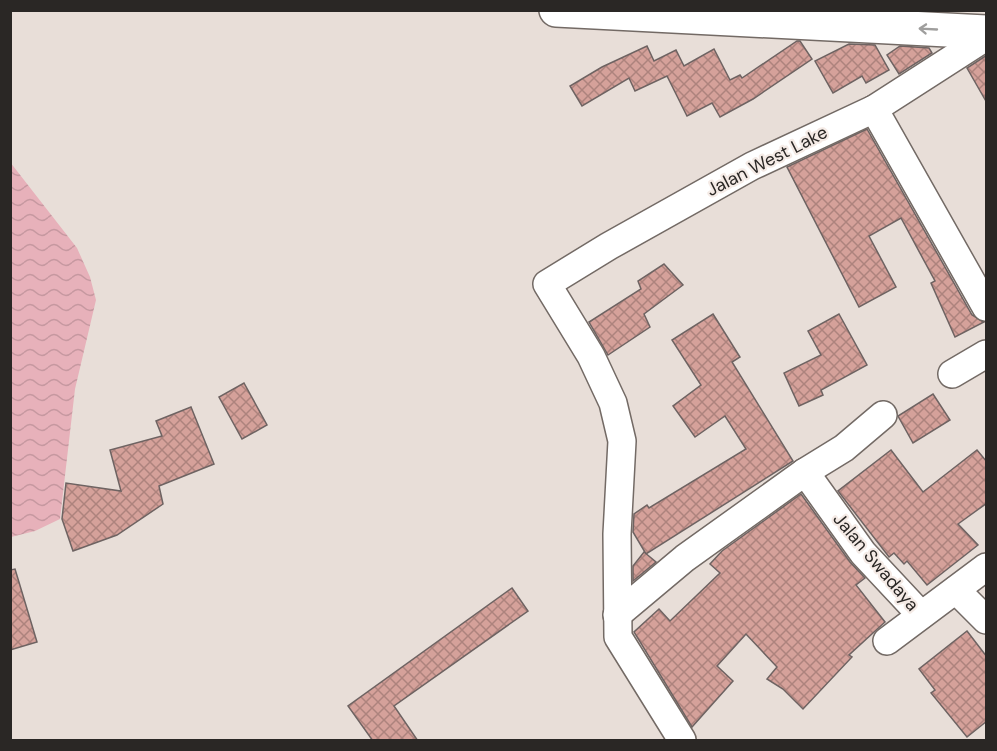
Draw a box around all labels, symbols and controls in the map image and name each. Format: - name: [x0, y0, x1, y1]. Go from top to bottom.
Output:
- one-way arrow: [919, 23, 939, 34]
- street label: Jalan West Lake: [702, 120, 832, 202]
- street label: Jalan Swadaya: [828, 508, 924, 616]

